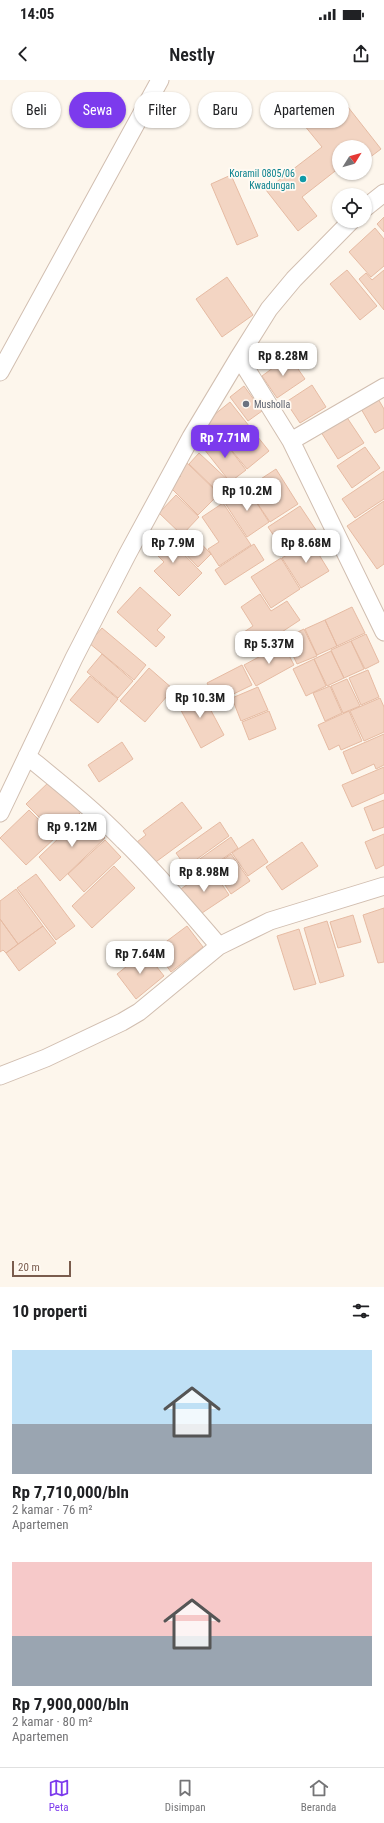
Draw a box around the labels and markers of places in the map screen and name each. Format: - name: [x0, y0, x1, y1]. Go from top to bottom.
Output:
- place label: Koramil 0805/06 Kwadungan: [229, 168, 295, 191]
- marker: Koramil 0805/06 Kwadungan: [298, 174, 308, 184]
- pin: Rp 8.28M: [242, 343, 324, 377]
- marker: Musholla: [241, 399, 251, 409]
- place label: Musholla: [254, 399, 290, 410]
- pin: Rp 7.71M: [184, 425, 266, 459]
- pin: Rp 10.2M: [206, 478, 288, 512]
- pin: Rp 7.9M: [136, 530, 210, 564]
- pin: Rp 8.68M: [265, 530, 347, 564]
- pin: Rp 5.37M: [228, 631, 310, 665]
- pin: Rp 10.3M: [159, 685, 241, 719]
- pin: Rp 9.12M: [31, 814, 113, 848]
- pin: Rp 8.98M: [163, 859, 245, 893]
- pin: Rp 7.64M: [99, 941, 181, 975]

